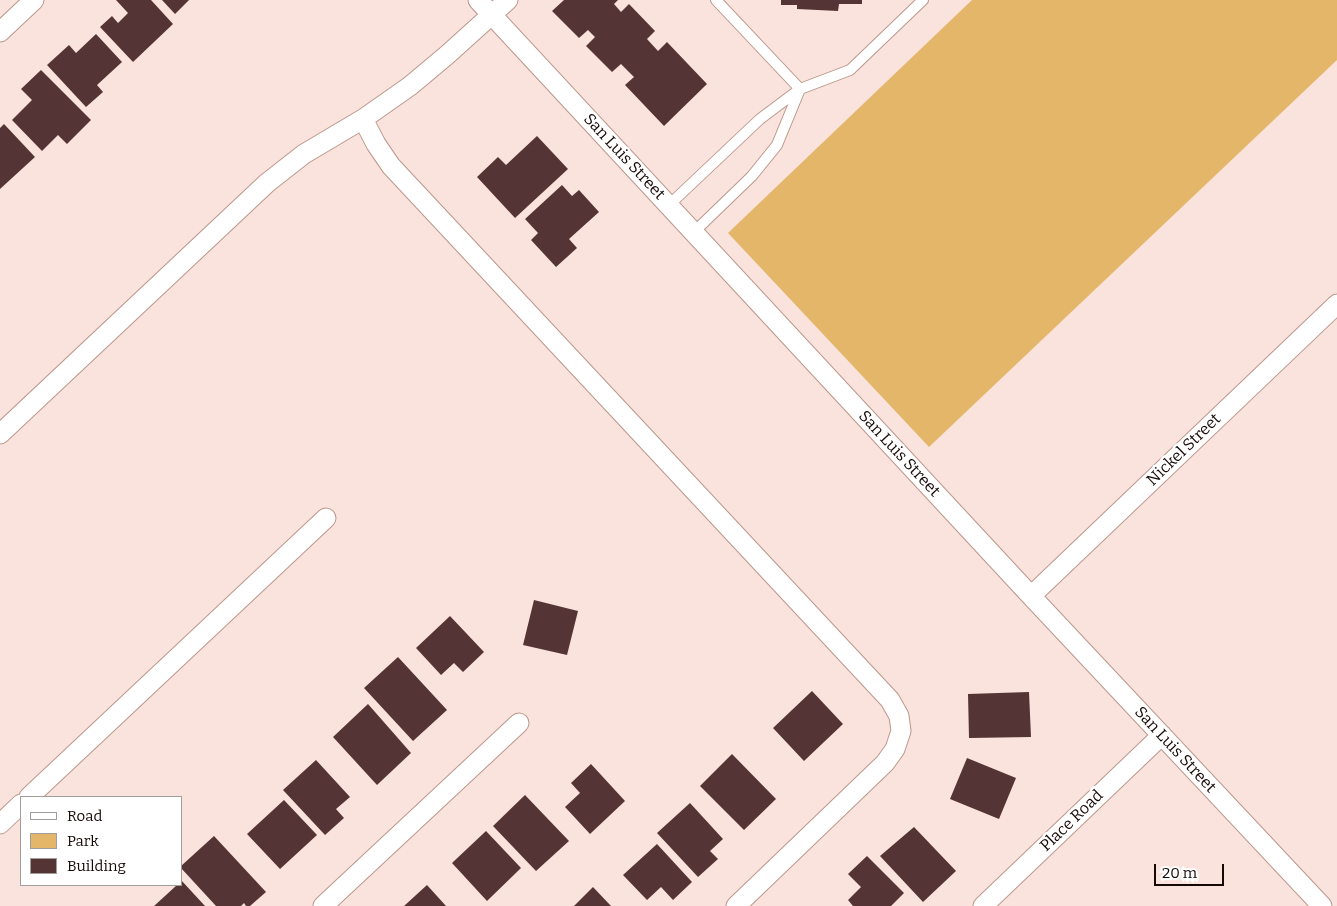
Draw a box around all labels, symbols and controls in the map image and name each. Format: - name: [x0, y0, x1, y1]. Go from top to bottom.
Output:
- street label: San Luis Street: [579, 110, 669, 204]
- street label: San Luis Street: [854, 407, 944, 501]
- street label: Nickel Street: [1143, 410, 1225, 490]
- street label: San Luis Street: [1130, 703, 1220, 797]
- street label: Place Road: [1037, 786, 1107, 856]
- legend: [20, 796, 182, 886]
- text: Road: [67, 807, 102, 825]
- text: Park: [67, 832, 99, 850]
- scale bar: [1157, 854, 1227, 886]
- text: Building: [67, 857, 126, 875]
- text: 20 m: [1162, 864, 1197, 882]

